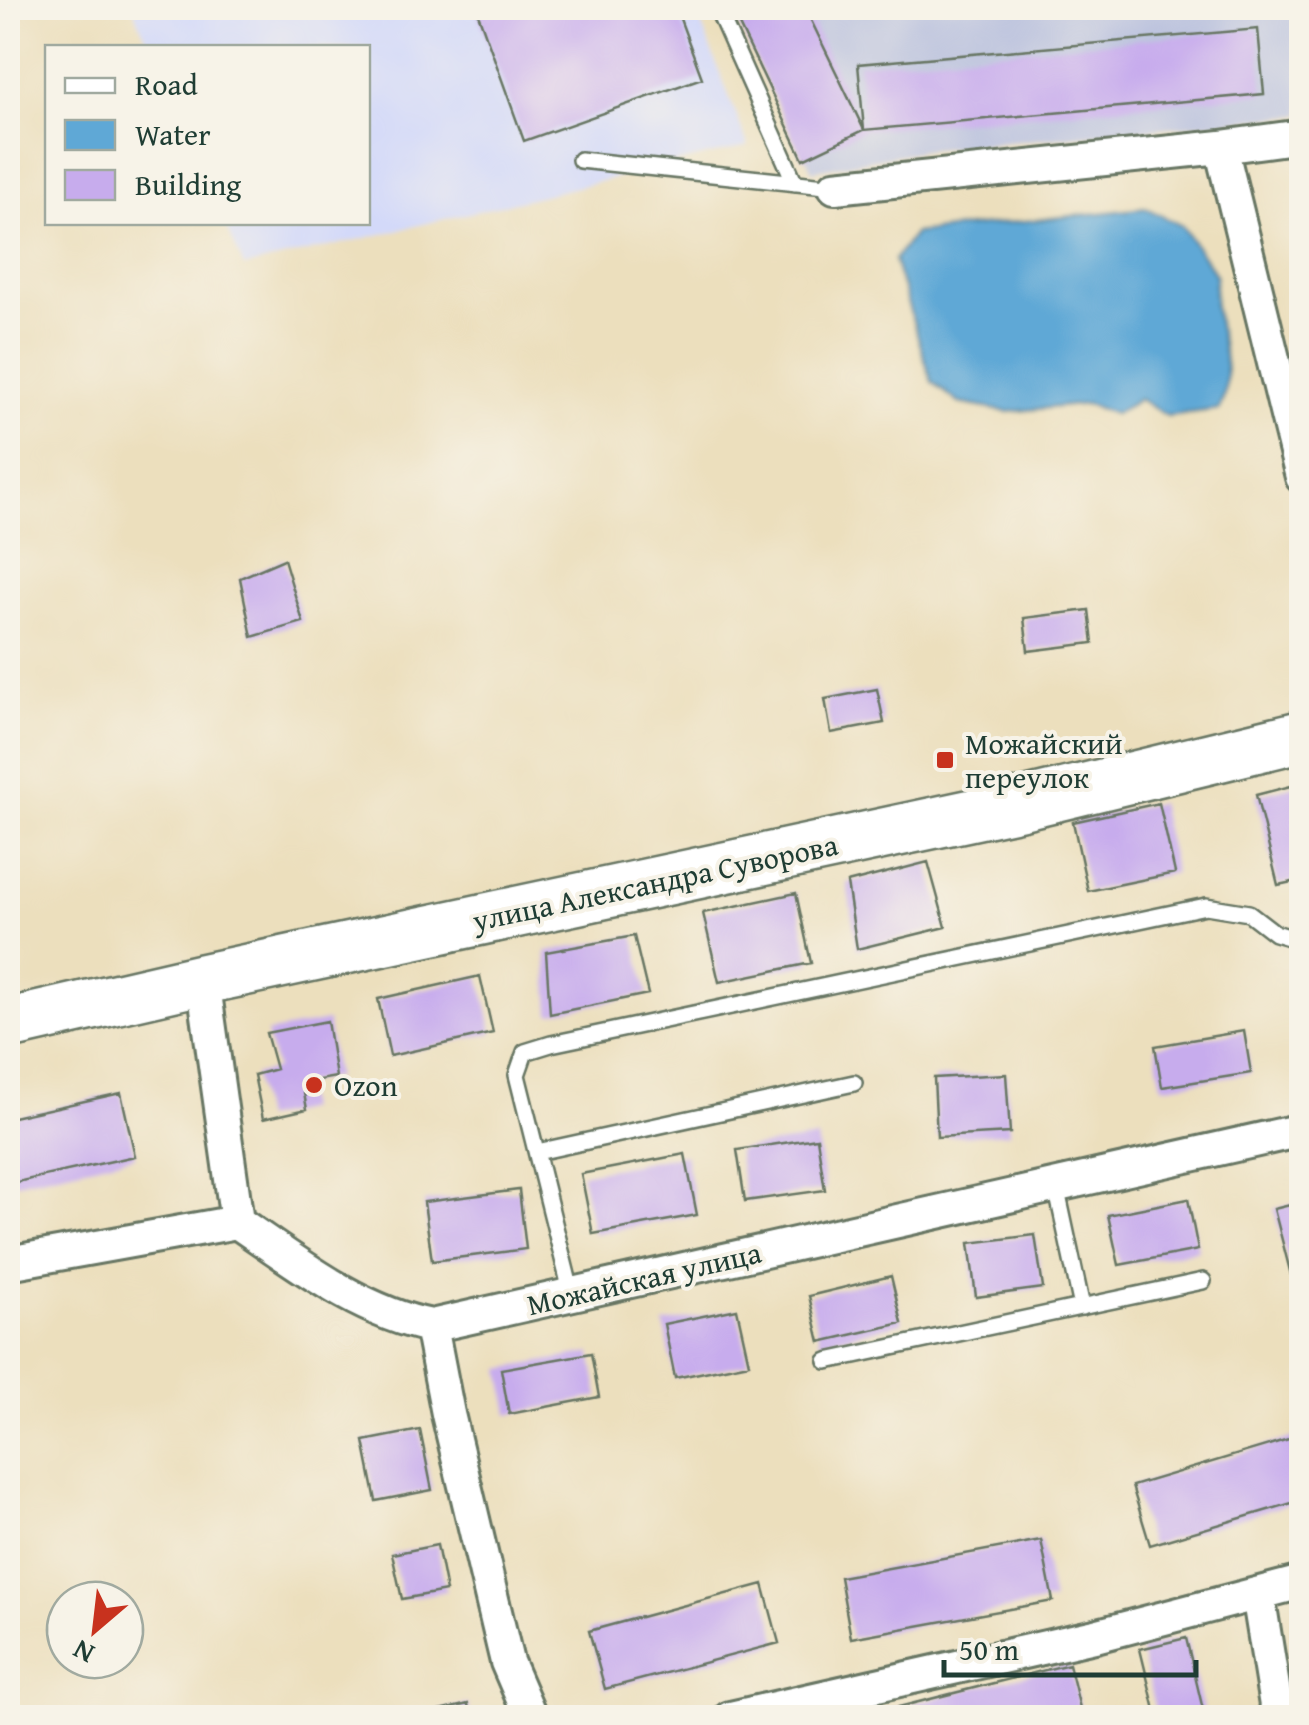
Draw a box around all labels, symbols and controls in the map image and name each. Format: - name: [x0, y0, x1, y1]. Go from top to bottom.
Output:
- legend: [45, 45, 370, 225]
- text: Road: [135, 62, 198, 106]
- text: Water: [135, 112, 211, 156]
- text: Building: [135, 162, 241, 206]
- place label: Можайский переулок: [965, 721, 1123, 799]
- marker: Можайский переулок: [934, 749, 956, 771]
- street label: улица Александра Суворова: [467, 822, 842, 942]
- place label: Ozon: [334, 1063, 398, 1107]
- marker: Ozon: [303, 1074, 325, 1096]
- street label: Можайская улица: [523, 1230, 766, 1326]
- north arrow: [45, 1580, 145, 1680]
- scale bar: [944, 1615, 1196, 1677]
- text: 50 m: [959, 1627, 1019, 1671]
- text: N: [65, 1630, 101, 1675]

